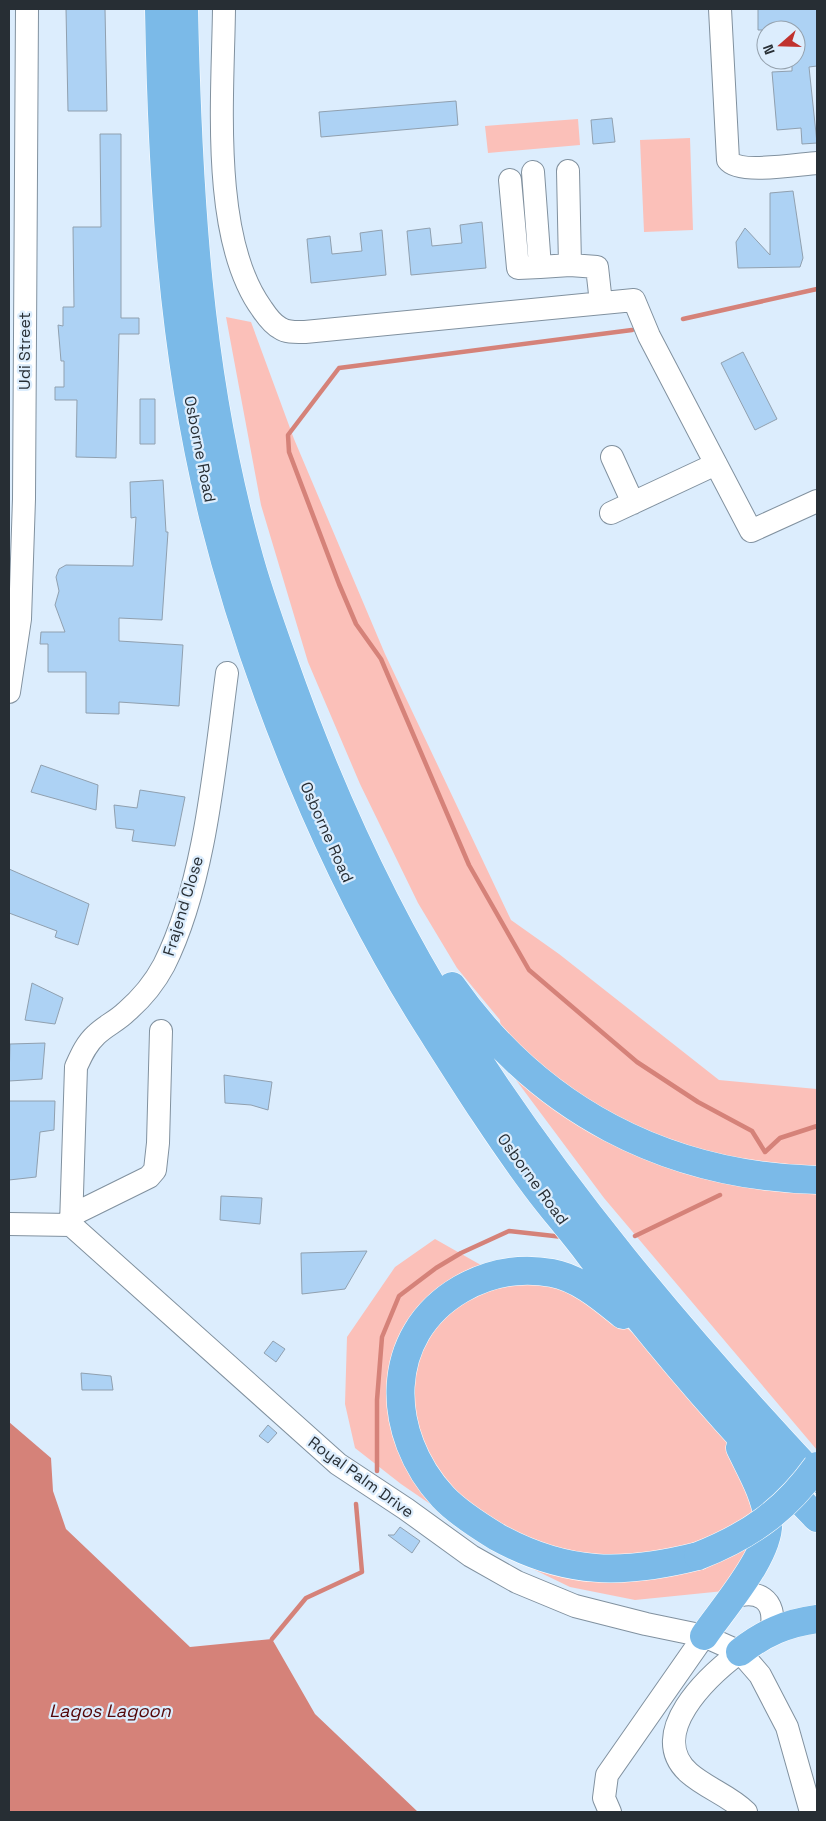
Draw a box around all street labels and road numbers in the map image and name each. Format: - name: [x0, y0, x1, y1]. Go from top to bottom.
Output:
- street label: Udi Street: [14, 312, 35, 390]
- street label: Osborne Road: [179, 394, 221, 504]
- street label: Osborne Road: [295, 778, 359, 886]
- street label: Frajend Close: [158, 854, 208, 958]
- street label: Osborne Road: [493, 1129, 573, 1229]
- street label: Royal Palm Drive: [304, 1432, 418, 1522]

